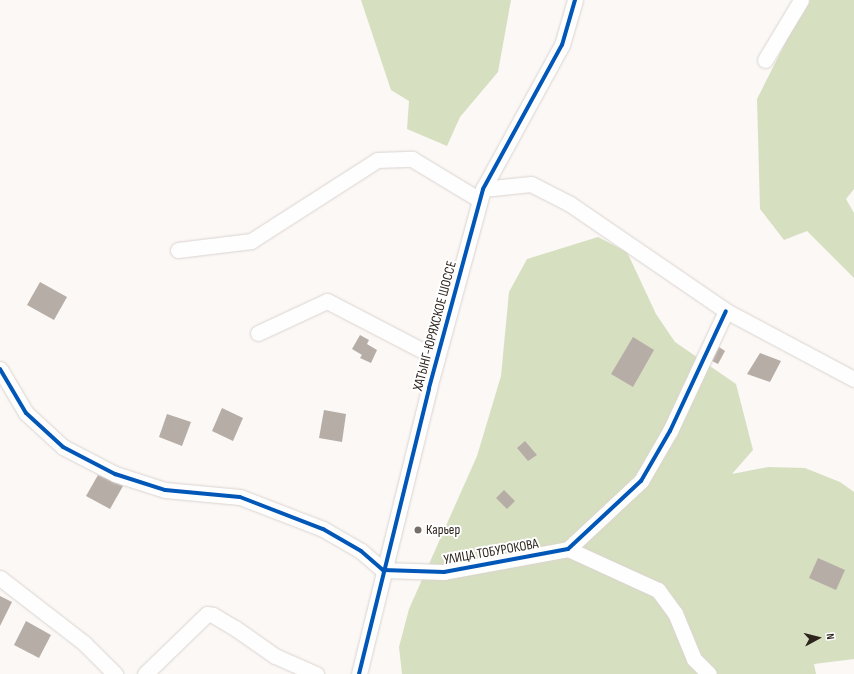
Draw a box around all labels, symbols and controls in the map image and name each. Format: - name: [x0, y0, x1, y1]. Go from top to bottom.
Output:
- street label: ХАТЫНГ-ЮРЯХСКОЕ ШОССЕ: [410, 259, 460, 393]
- place label: Карьер: [426, 522, 460, 538]
- marker: Карьер: [413, 525, 423, 535]
- street label: УЛИЦА ТОБУРОКОВА: [442, 535, 540, 569]
- north arrow: [798, 618, 838, 658]
- text: N: [824, 633, 837, 640]

